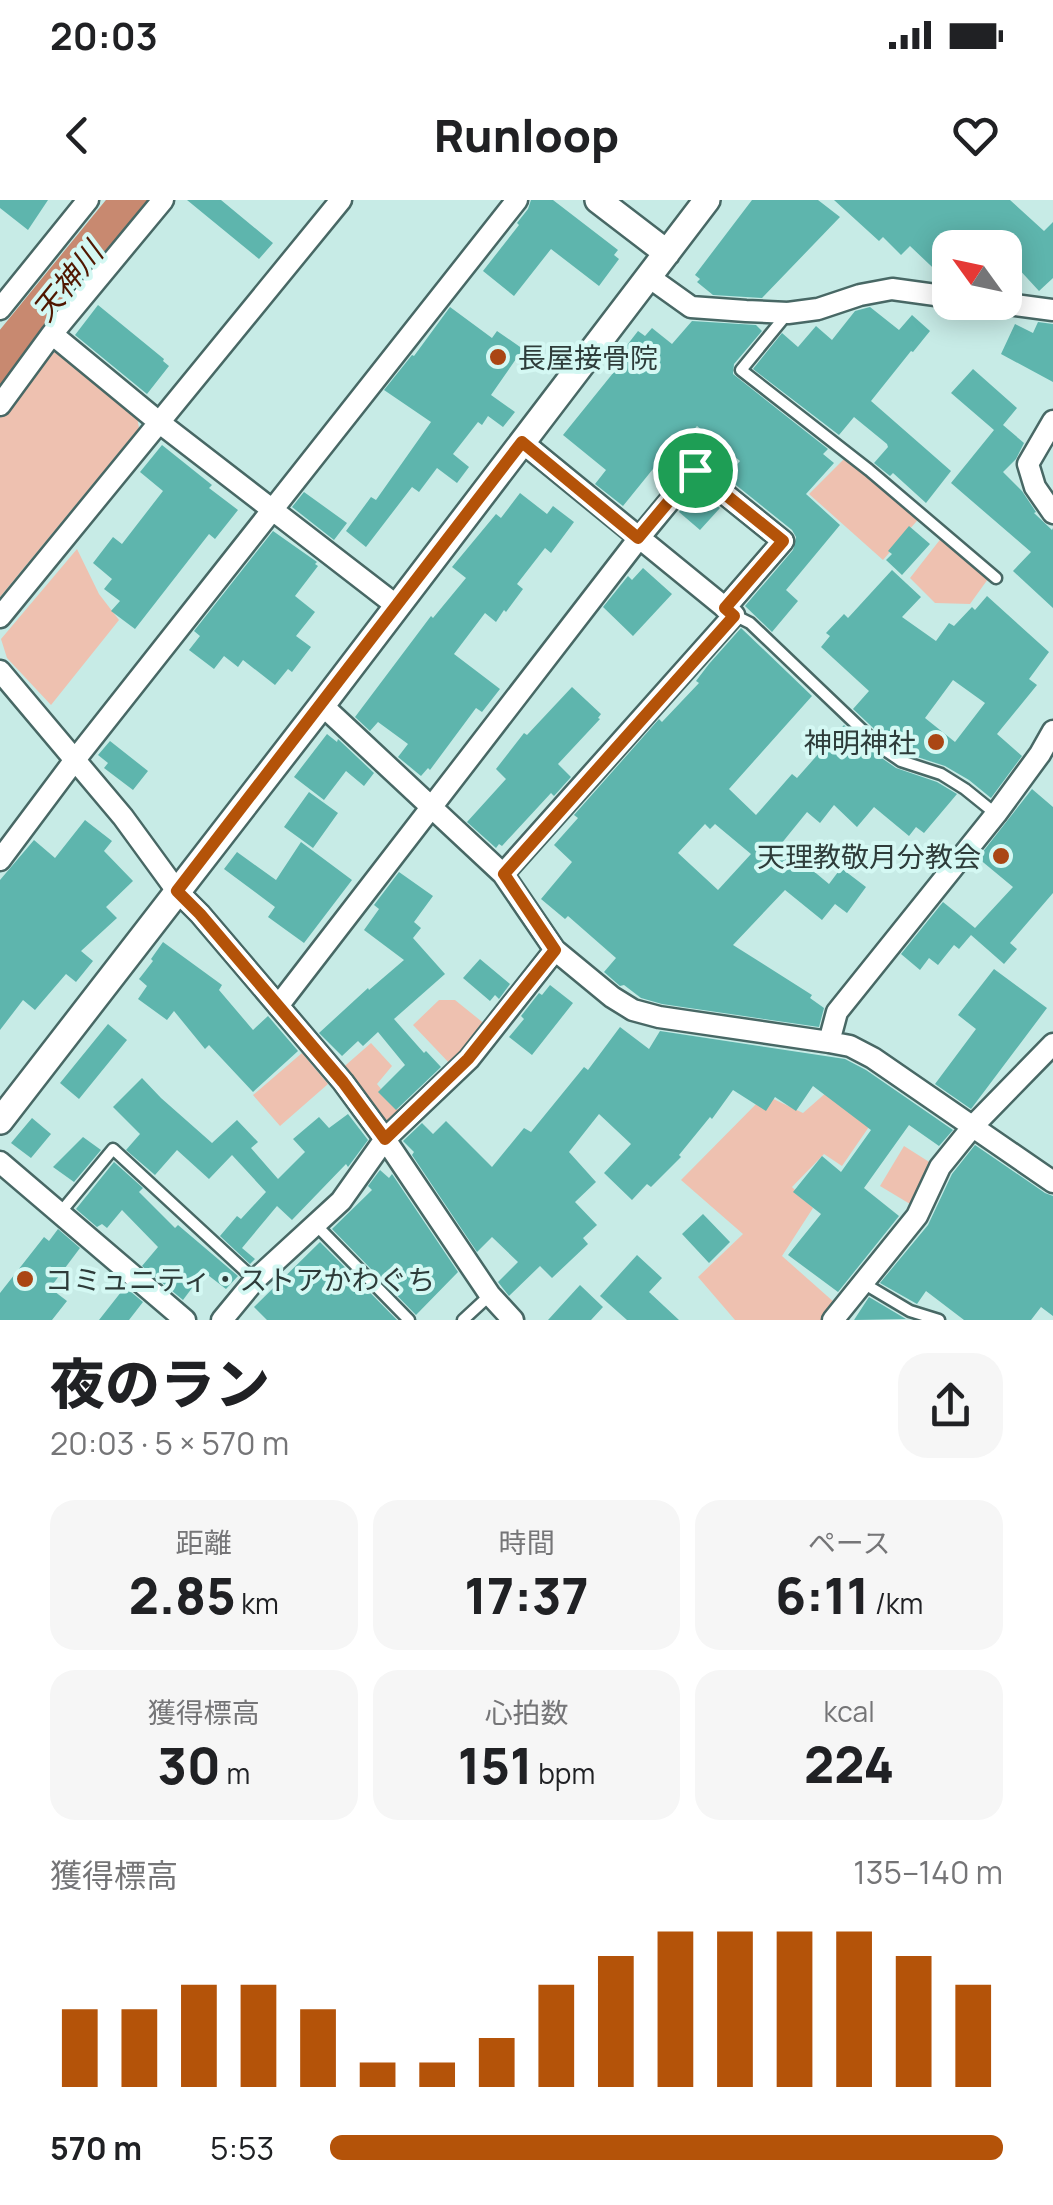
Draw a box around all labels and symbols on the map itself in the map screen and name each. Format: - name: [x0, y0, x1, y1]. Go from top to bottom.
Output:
- north arrow: [932, 230, 1022, 320]
- water label: 天神川: [23, 231, 113, 329]
- place label: 長屋接骨院: [518, 338, 658, 376]
- marker: 長屋接骨院: [487, 346, 509, 368]
- pin: [653, 428, 738, 513]
- place label: 神明神社: [804, 723, 916, 761]
- marker: 神明神社: [925, 731, 947, 753]
- place label: 天理教敬月分教会: [757, 837, 981, 875]
- marker: 天理教敬月分教会: [990, 845, 1012, 867]
- place label: コミュニティ・ストアかわぐち: [45, 1260, 435, 1298]
- marker: コミュニティ・ストアかわぐち: [14, 1268, 36, 1290]

